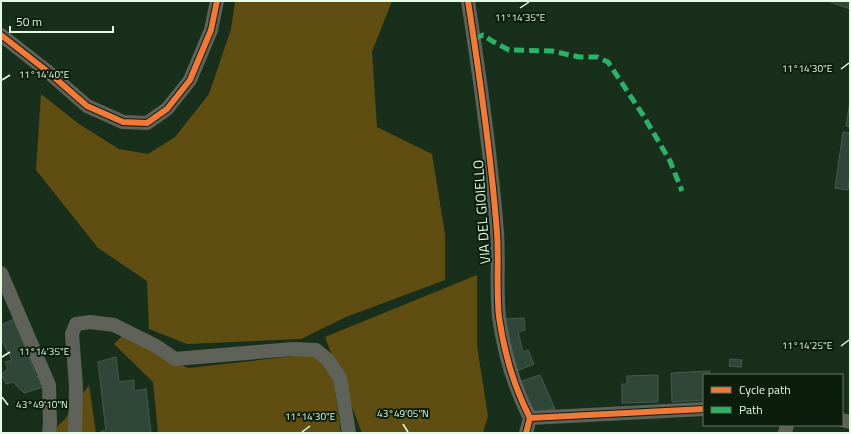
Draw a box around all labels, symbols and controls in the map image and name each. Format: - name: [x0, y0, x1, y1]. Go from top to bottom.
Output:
- scale bar: [10, 8, 113, 34]
- text: 11°14'35"E: [495, 10, 546, 25]
- text: 50 m: [16, 12, 42, 31]
- text: 11°14'30"E: [782, 61, 833, 76]
- text: 11°14'40"E: [19, 67, 70, 82]
- street label: VIA DEL GIOIELLO: [467, 159, 495, 265]
- text: 11°14'25"E: [782, 338, 833, 353]
- text: 11°14'35"E: [19, 344, 70, 359]
- legend: [703, 374, 843, 426]
- text: Cycle path: [739, 380, 791, 399]
- text: 43°49'10"N: [16, 397, 68, 412]
- text: Path: [739, 400, 763, 419]
- text: 43°49'05"N: [377, 406, 429, 421]
- text: 11°14'30"E: [285, 409, 336, 424]

